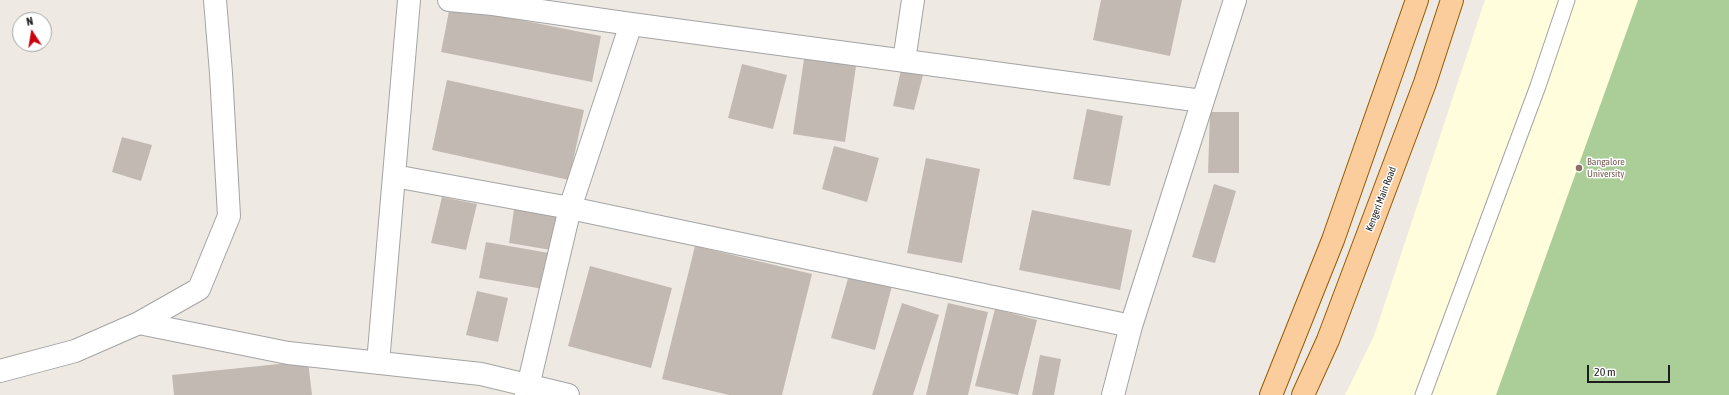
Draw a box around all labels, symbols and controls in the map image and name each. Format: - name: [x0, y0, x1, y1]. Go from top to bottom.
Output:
- north arrow: [12, 12, 52, 52]
- text: N: [25, 15, 34, 28]
- place label: Bangalore University: [1587, 156, 1625, 180]
- marker: Bangalore University: [1574, 163, 1584, 173]
- street label: Kengeri Main Road: [1363, 165, 1399, 233]
- scale bar: [1589, 357, 1672, 383]
- text: 20 m: [1594, 365, 1616, 379]

